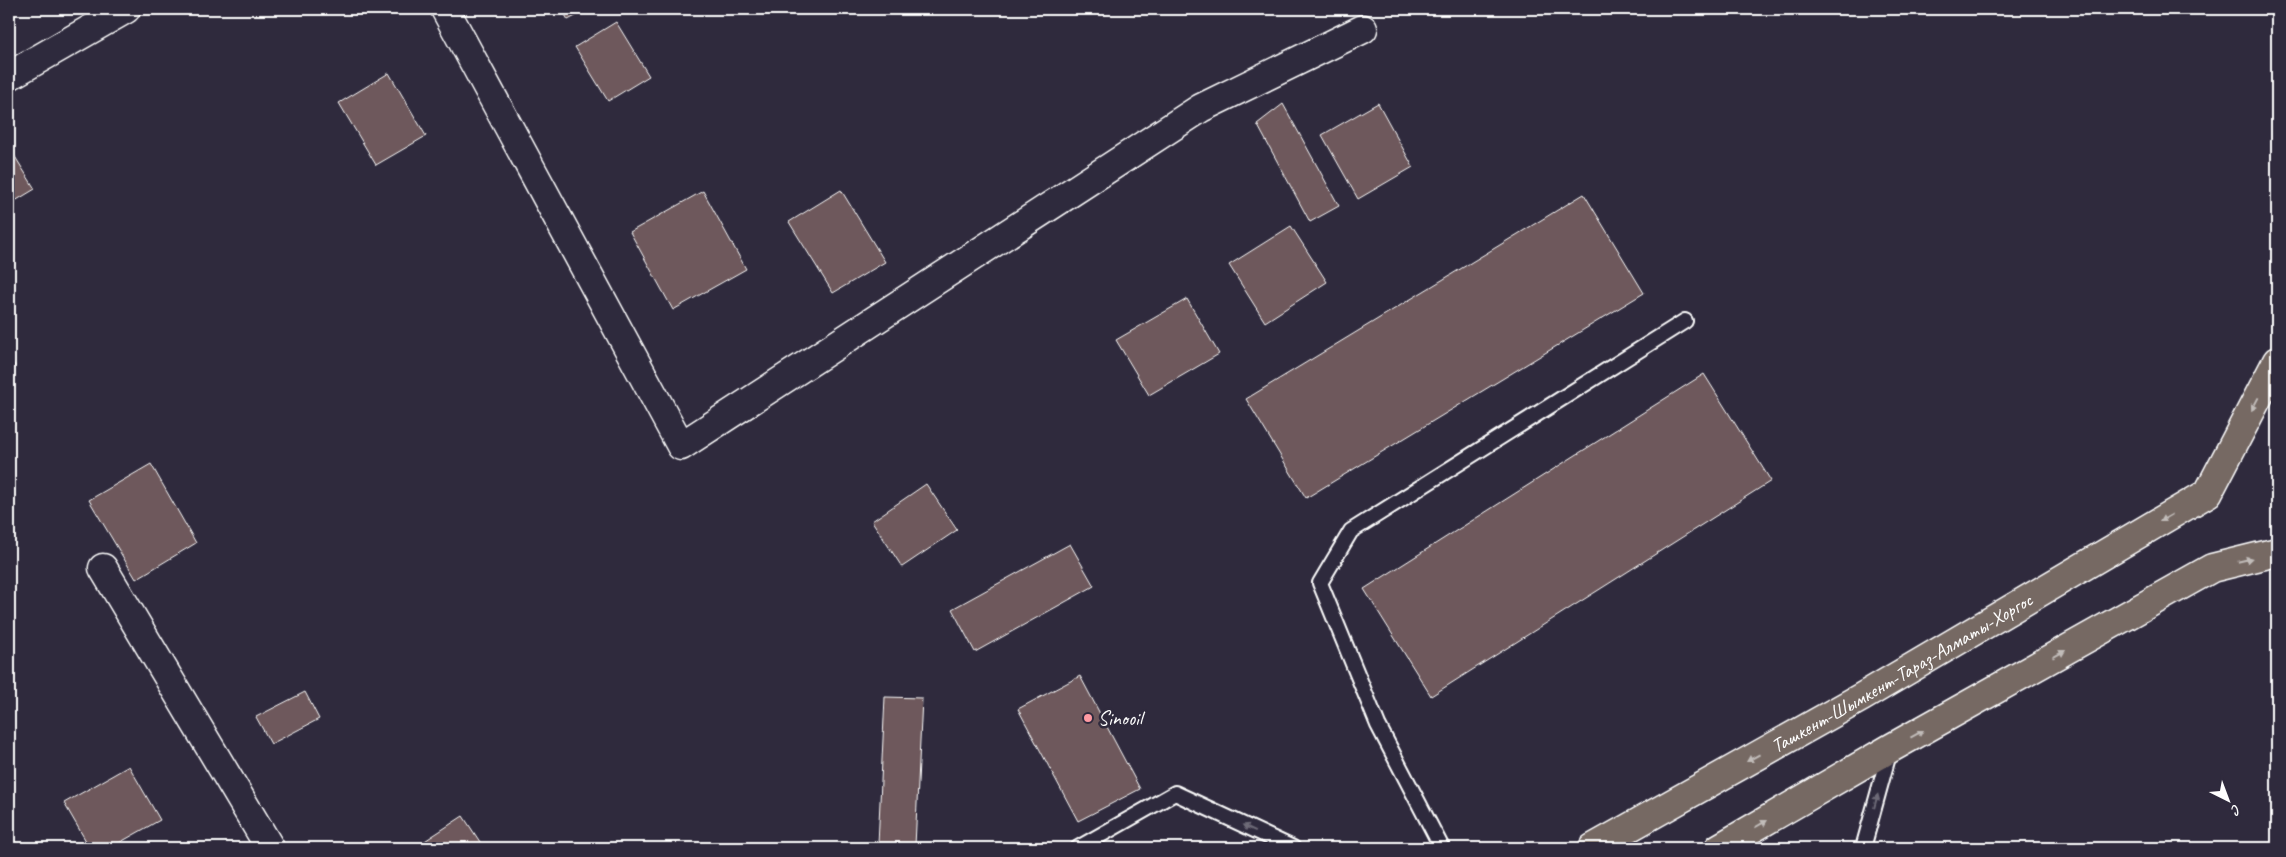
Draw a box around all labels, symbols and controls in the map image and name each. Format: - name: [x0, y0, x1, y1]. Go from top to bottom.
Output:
- one-way arrow: [2251, 397, 2259, 411]
- one-way arrow: [2160, 513, 2173, 522]
- one-way arrow: [2237, 556, 2252, 564]
- street label: Ташкент-Шымкент-Тараз-Алматы-Хоргос: [1767, 587, 2037, 758]
- one-way arrow: [2051, 650, 2066, 658]
- place label: Sinooil: [1098, 706, 1146, 731]
- marker: Sinooil: [1082, 712, 1094, 724]
- one-way arrow: [1911, 729, 1924, 738]
- one-way arrow: [1747, 753, 1760, 762]
- north arrow: [2204, 774, 2254, 824]
- one-way arrow: [1872, 794, 1880, 809]
- text: С: [2227, 801, 2245, 819]
- one-way arrow: [1755, 819, 1768, 828]
- one-way arrow: [1242, 823, 1256, 831]

